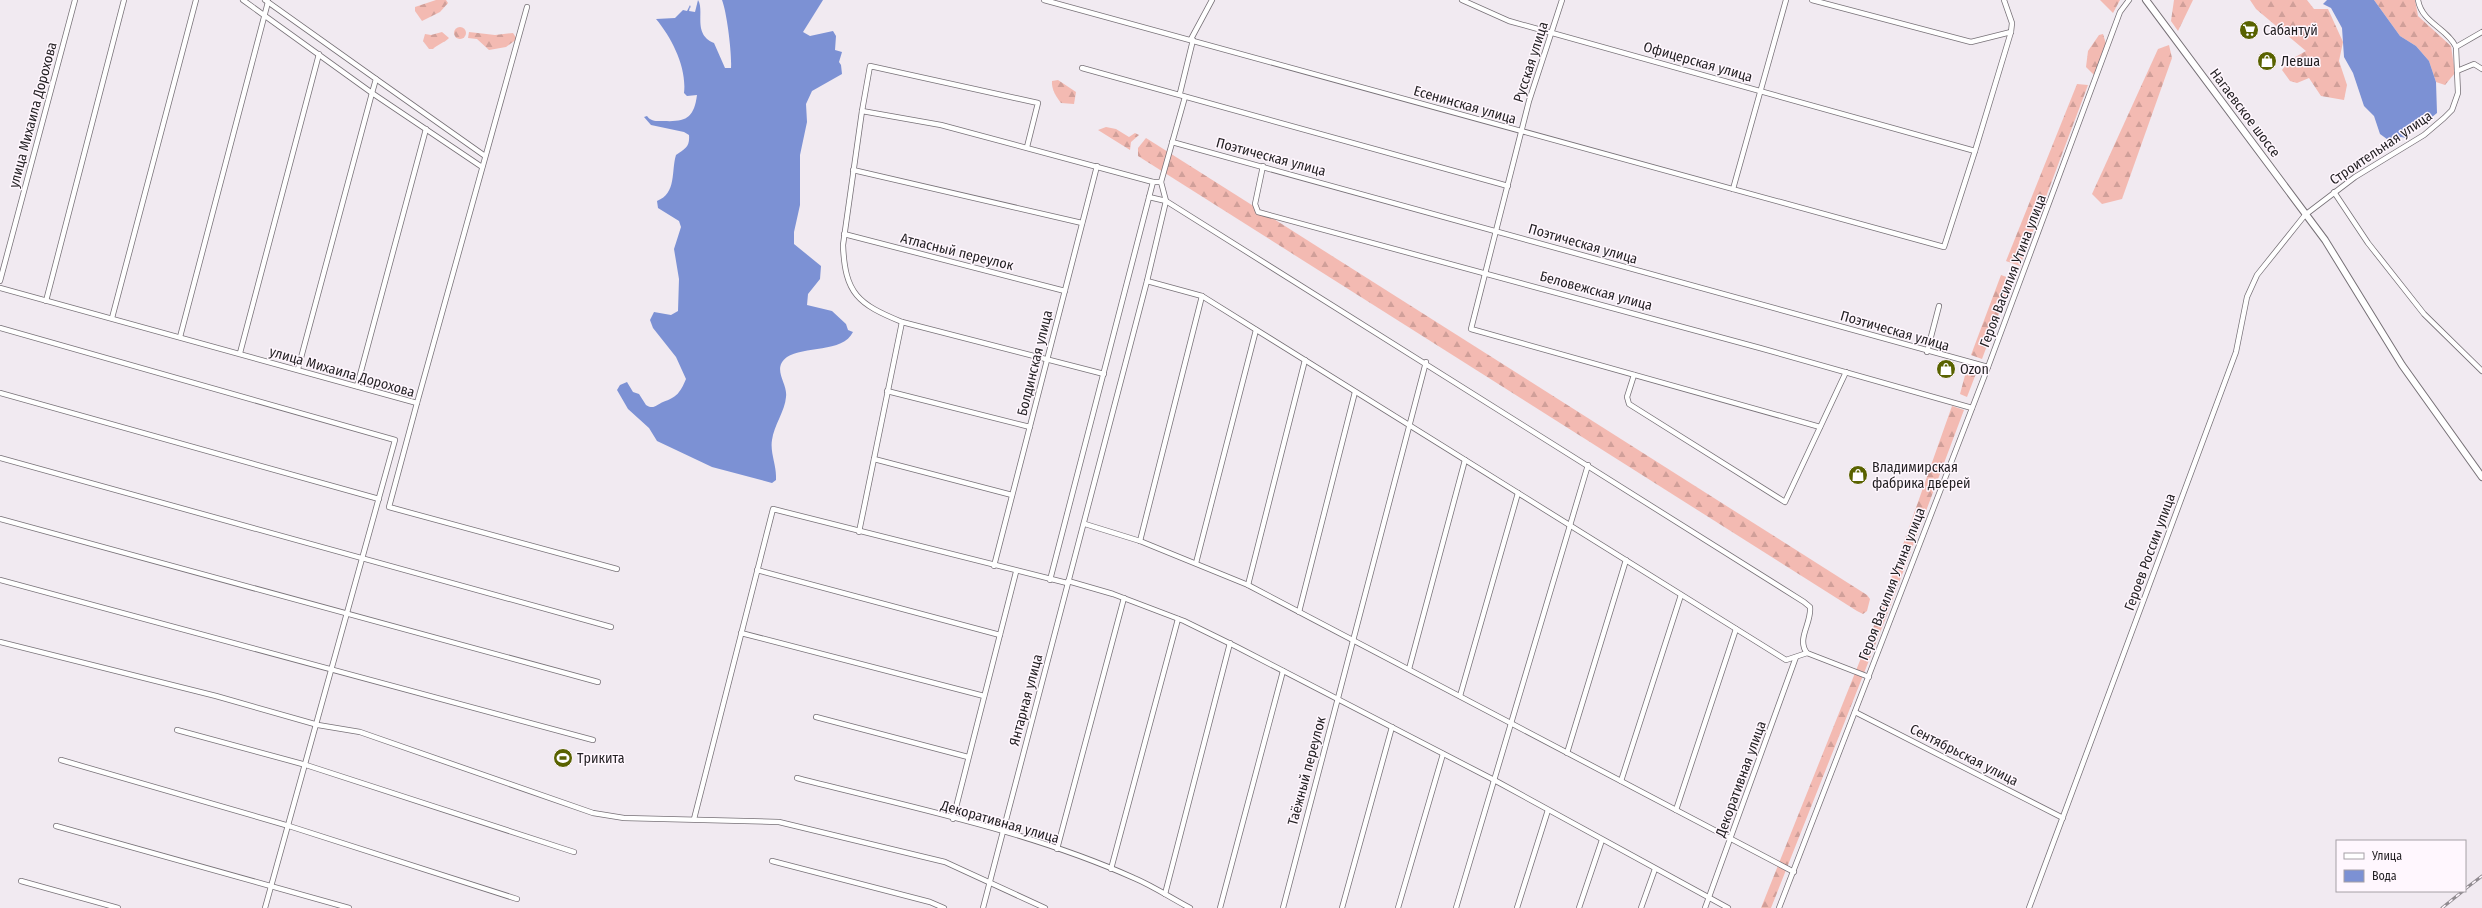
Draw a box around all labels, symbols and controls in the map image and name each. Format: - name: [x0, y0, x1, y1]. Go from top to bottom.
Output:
- street label: Русская улица: [1510, 19, 1552, 104]
- supermarket icon: Сабантуй: [2238, 19, 2260, 41]
- place label: Сабантуй: [2263, 22, 2318, 39]
- street label: Офицерская улица: [1641, 38, 1755, 86]
- street label: улица Михаила Дорохова: [5, 40, 61, 190]
- shop icon: Левша: [2256, 50, 2278, 72]
- place label: Левша: [2281, 53, 2320, 70]
- street label: Нагаевское шоссе: [2206, 65, 2284, 161]
- street label: Есенинская улица: [1412, 82, 1518, 128]
- street label: Строительная улица: [2327, 107, 2436, 189]
- street label: Поэтическая улица: [1214, 134, 1328, 180]
- street label: Героя Василия Утина улица: [1976, 192, 2050, 350]
- street label: Поэтическая улица: [1526, 220, 1640, 268]
- street label: Атласный переулок: [899, 230, 1016, 274]
- street label: Беловежская улица: [1538, 268, 1654, 314]
- street label: Поэтическая улица: [1838, 307, 1952, 355]
- street label: Болдинская улица: [1014, 308, 1056, 418]
- street label: улица Михаила Дорохова: [267, 343, 417, 401]
- shop icon: Ozon: [1935, 358, 1957, 380]
- place label: Ozon: [1960, 361, 1989, 378]
- place label: Владимирская фабрика дверей: [1872, 459, 1971, 492]
- shop icon: Владимирская фабрика дверей: [1847, 464, 1869, 486]
- street label: Героев России улица: [2121, 491, 2179, 613]
- street label: Героя Василия Утина улица: [1855, 505, 1929, 663]
- street label: Янтарная улица: [1006, 652, 1046, 748]
- street label: Таёжный переулок: [1284, 714, 1330, 827]
- street label: Декоративная улица: [1712, 719, 1770, 840]
- street label: Сентябрьская улица: [1907, 720, 2021, 790]
- sports icon: Трикита: [552, 747, 574, 769]
- place label: Трикита: [577, 750, 625, 767]
- street label: Декоративная улица: [938, 797, 1061, 847]
- legend: [2336, 840, 2466, 892]
- text: Улица: [2371, 849, 2402, 863]
- text: Вода: [2372, 869, 2397, 883]

